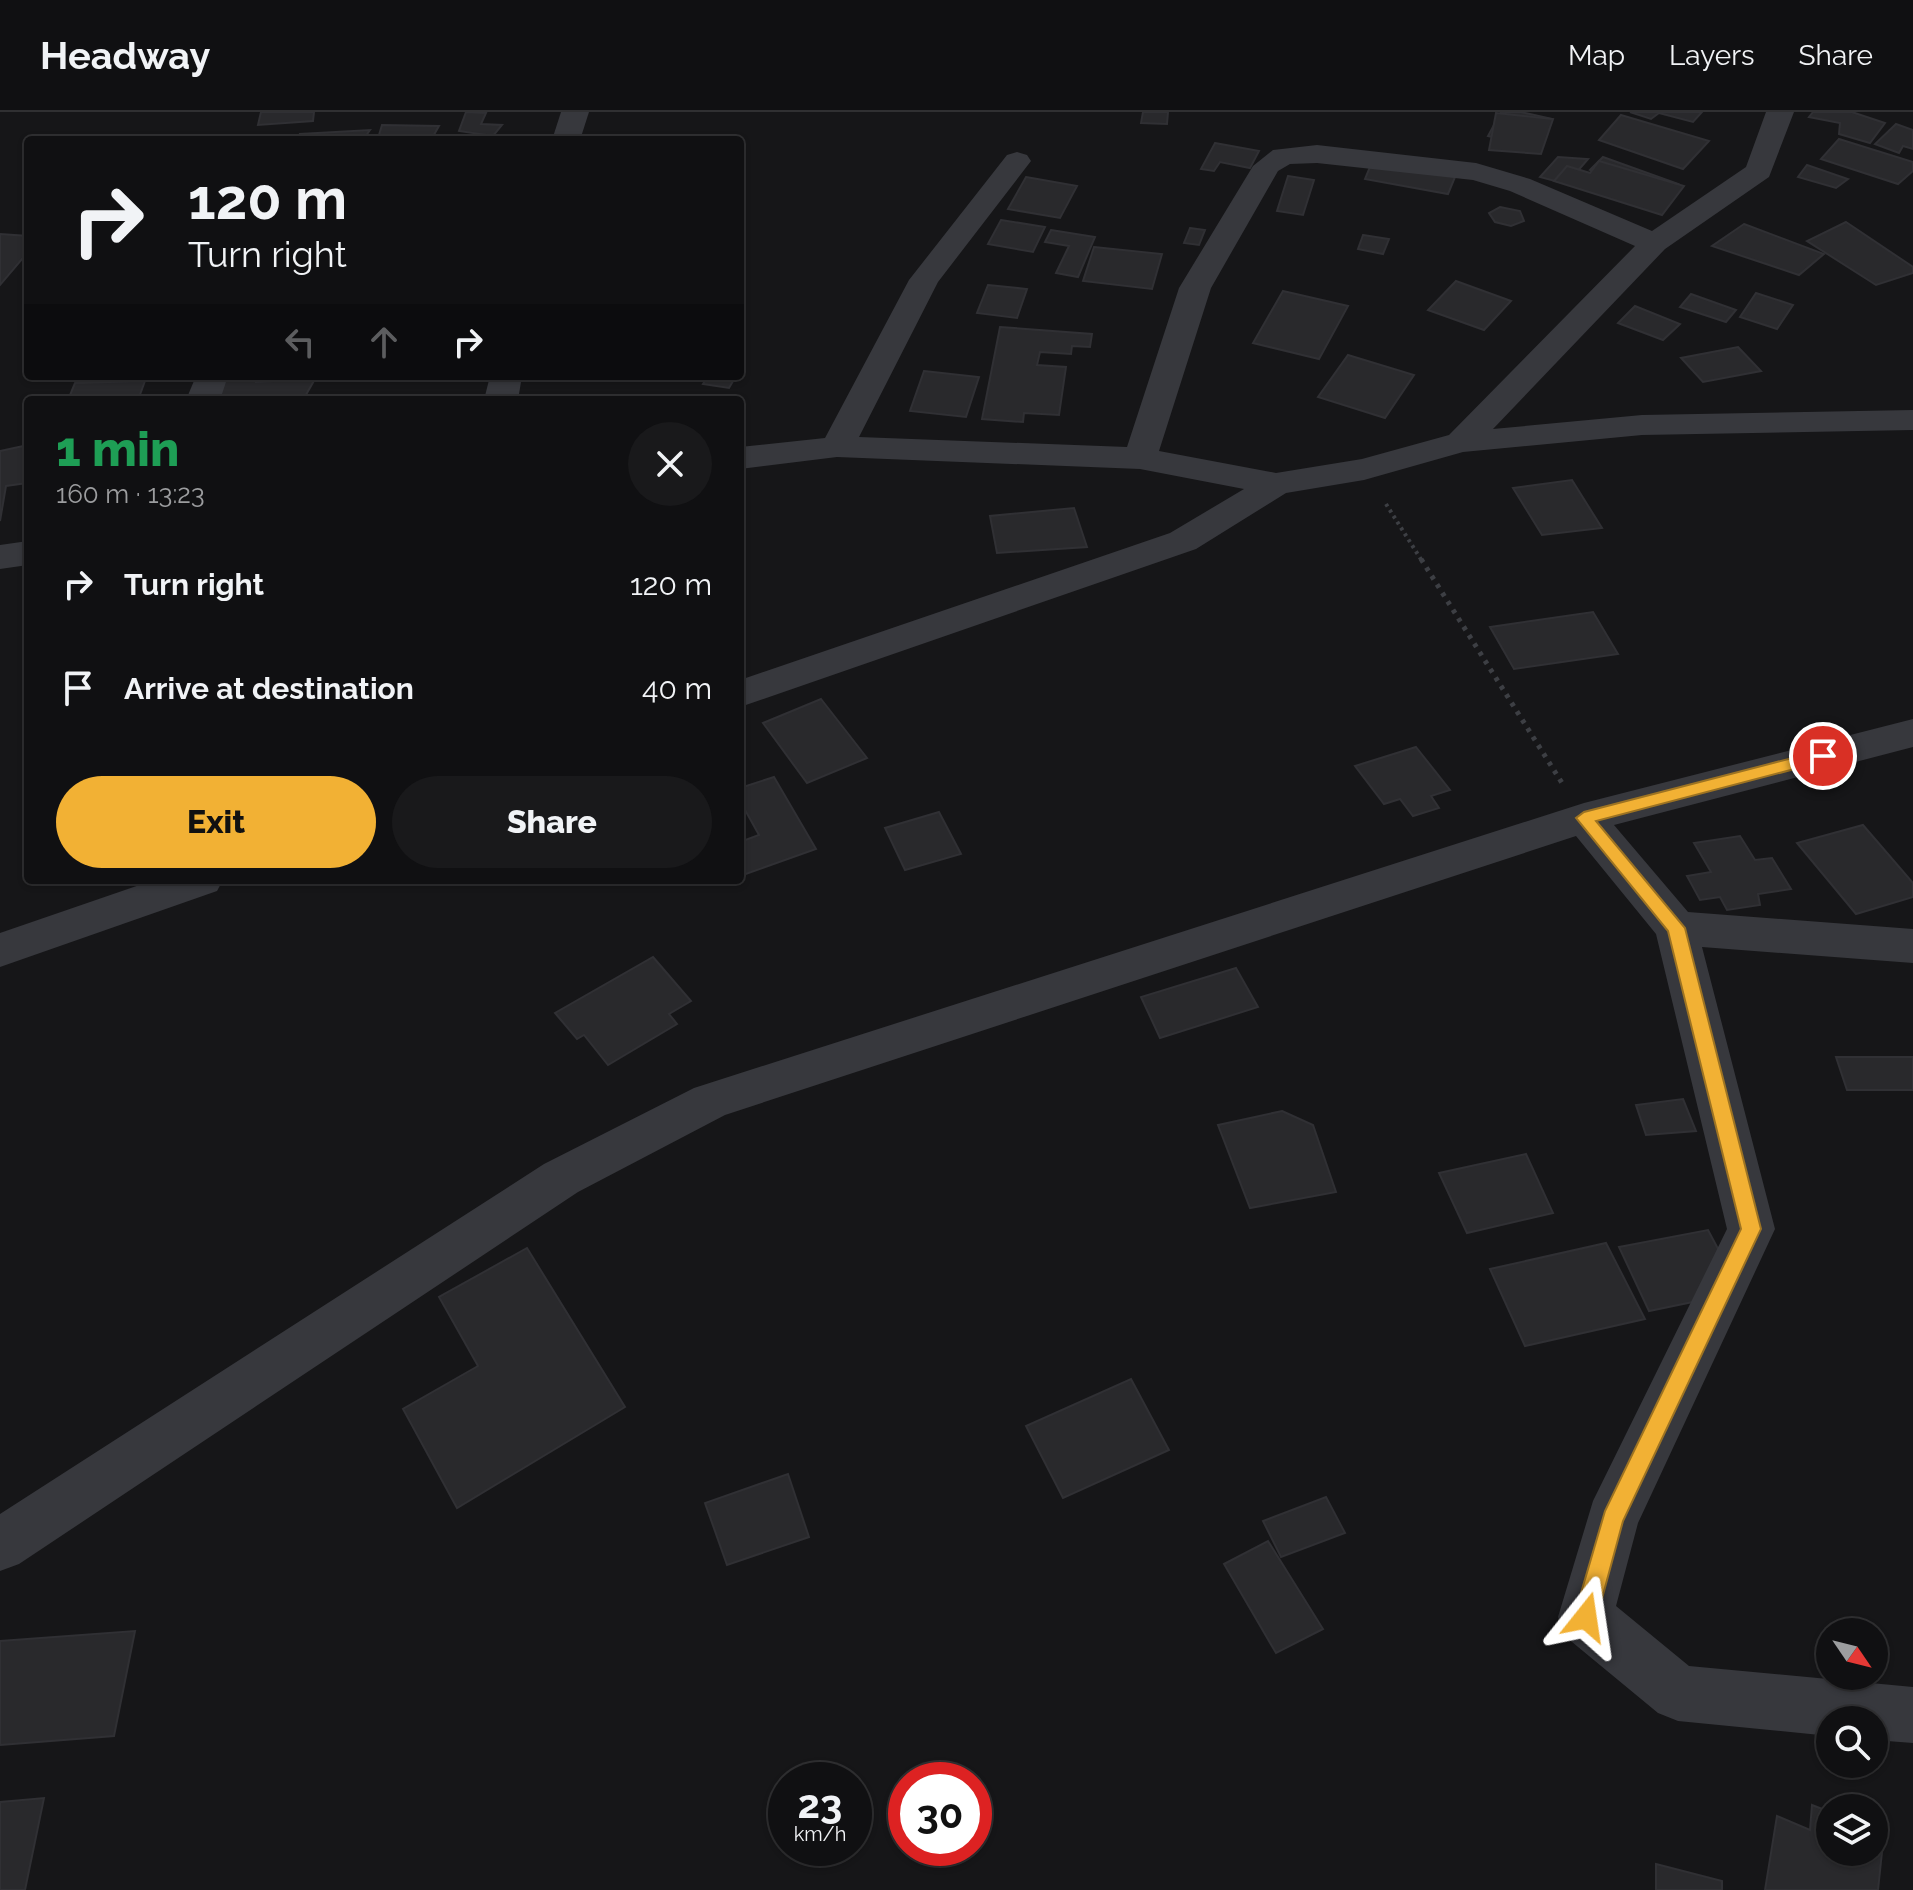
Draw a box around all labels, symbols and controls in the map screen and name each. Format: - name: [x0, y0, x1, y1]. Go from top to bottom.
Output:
- text: Headway: [40, 33, 210, 78]
- text: Map: [1568, 39, 1625, 72]
- text: Layers: [1669, 39, 1755, 72]
- text: Share: [1799, 39, 1873, 72]
- text: 120 m: [188, 166, 347, 232]
- icon: right: [56, 168, 160, 272]
- text: Turn right: [188, 233, 347, 275]
- icon: left: [278, 320, 322, 364]
- icon: ahead: [362, 320, 406, 364]
- icon: right: [446, 320, 490, 364]
- text: 1 min: [56, 421, 179, 477]
- button: close: [628, 422, 712, 506]
- text: 160 m · 13:23: [56, 479, 205, 509]
- icon: right: [56, 562, 100, 606]
- text: Turn right: [124, 567, 264, 602]
- text: 120 m: [630, 567, 712, 602]
- icon: arrive: [56, 666, 100, 710]
- text: Arrive at destination: [124, 671, 414, 706]
- text: 40 m: [642, 671, 712, 706]
- pin: [1789, 722, 1857, 790]
- icon: arrive: [1801, 734, 1845, 778]
- button: Exit: [56, 776, 376, 868]
- button: Share: [392, 776, 712, 868]
- position arrow: [1544, 1575, 1628, 1659]
- north arrow: [1816, 1618, 1888, 1690]
- map controls: [1816, 1618, 1888, 1866]
- button: search: [1816, 1706, 1888, 1778]
- speed limit sign: 30: [888, 1762, 992, 1866]
- text: 23: [798, 1780, 842, 1827]
- button: layers: [1816, 1794, 1888, 1866]
- text: km/h: [794, 1822, 846, 1846]

